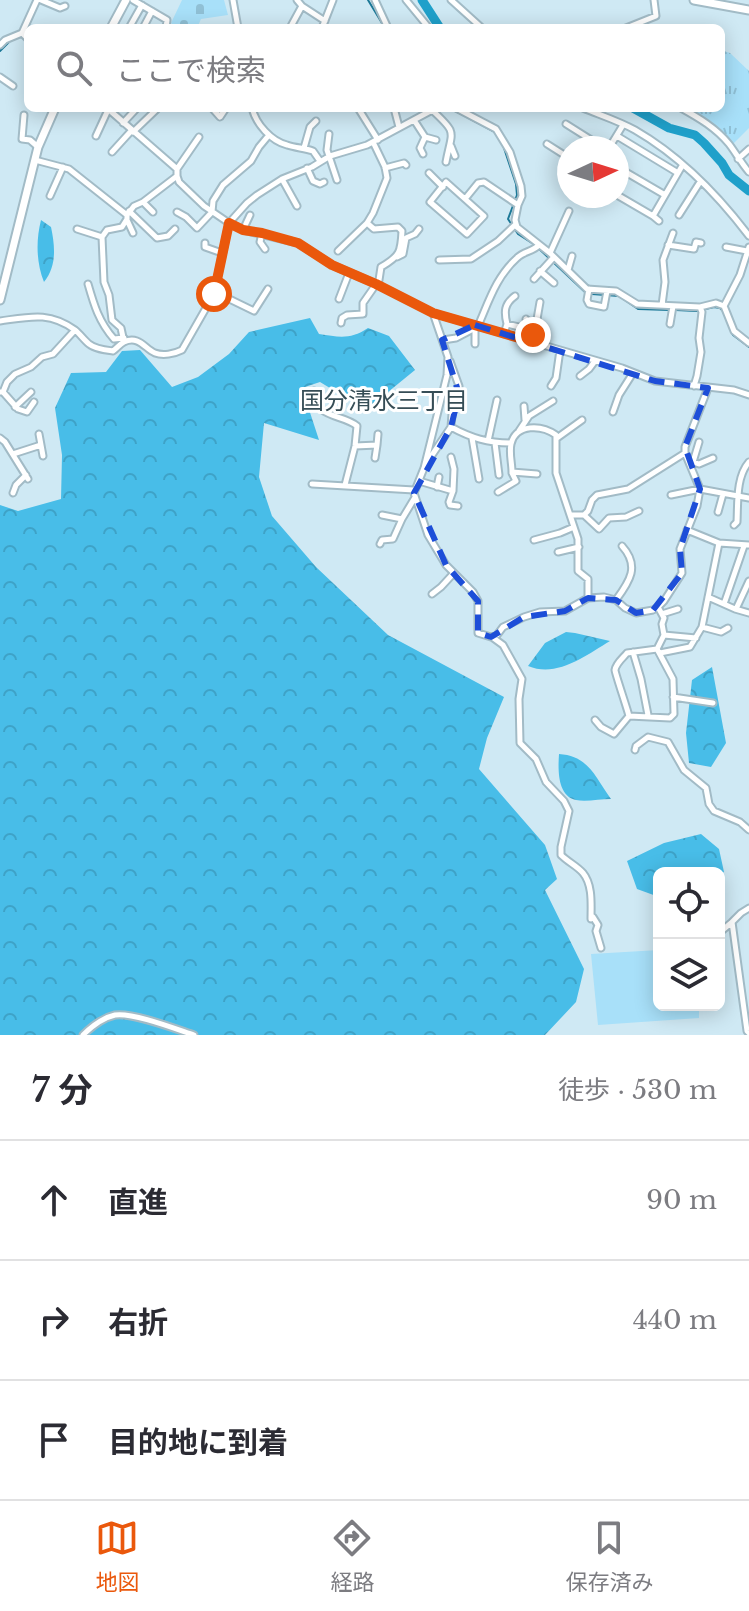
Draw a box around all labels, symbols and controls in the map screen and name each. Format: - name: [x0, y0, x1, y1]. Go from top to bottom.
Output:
- search box: [24, 24, 725, 112]
- icon: search: [52, 46, 96, 90]
- text: ここで検索: [116, 52, 266, 89]
- north arrow: [557, 136, 629, 208]
- route start: [196, 276, 232, 312]
- route end: [515, 317, 551, 353]
- district label: 国分清水三丁目: [300, 386, 468, 415]
- map controls: [653, 867, 725, 1011]
- button: locate: [653, 867, 725, 939]
- button: layers: [653, 939, 725, 1011]
- text: 7 分: [32, 1069, 93, 1111]
- text: 徒歩 · 530 m: [558, 1074, 717, 1106]
- icon: ahead: [32, 1178, 76, 1222]
- text: 直進: [108, 1184, 168, 1221]
- text: 90 m: [646, 1184, 717, 1216]
- icon: right: [32, 1298, 76, 1342]
- text: 右折: [108, 1304, 168, 1341]
- text: 440 m: [633, 1304, 717, 1336]
- icon: arrive: [32, 1418, 76, 1462]
- text: 目的地に到着: [108, 1424, 288, 1461]
- tab: 地図: [95, 1516, 140, 1596]
- tab: 経路: [330, 1516, 375, 1596]
- tab: 保存済み: [565, 1516, 654, 1596]

